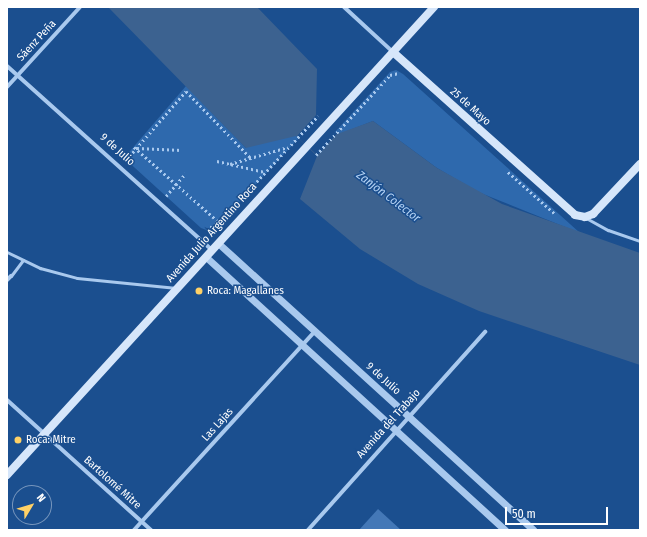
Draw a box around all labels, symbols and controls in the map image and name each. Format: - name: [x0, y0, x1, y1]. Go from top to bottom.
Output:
- street label: Sáenz Peña: [15, 18, 59, 64]
- street label: 25 de Mayo: [447, 85, 493, 129]
- street label: 9 de Julio: [97, 131, 137, 169]
- water label: Zanjón Colector: [353, 168, 423, 226]
- street label: Avenida Julio Argentino Roca: [164, 181, 260, 285]
- place label: Roca: Magallanes: [207, 284, 284, 298]
- marker: Roca: Magallanes: [194, 286, 204, 296]
- street label: 9 de Julio: [363, 360, 403, 398]
- street label: Avenida del Trabajo: [354, 387, 424, 461]
- street label: Las Lajas: [200, 406, 236, 444]
- place label: Roca: Mitre: [26, 433, 76, 447]
- marker: Roca: Mitre: [13, 435, 23, 445]
- street label: Bartolomé Mitre: [81, 454, 143, 512]
- north arrow: [12, 485, 52, 525]
- text: N: [34, 491, 48, 505]
- scale bar: [507, 499, 610, 525]
- text: 50 m: [512, 507, 536, 521]

